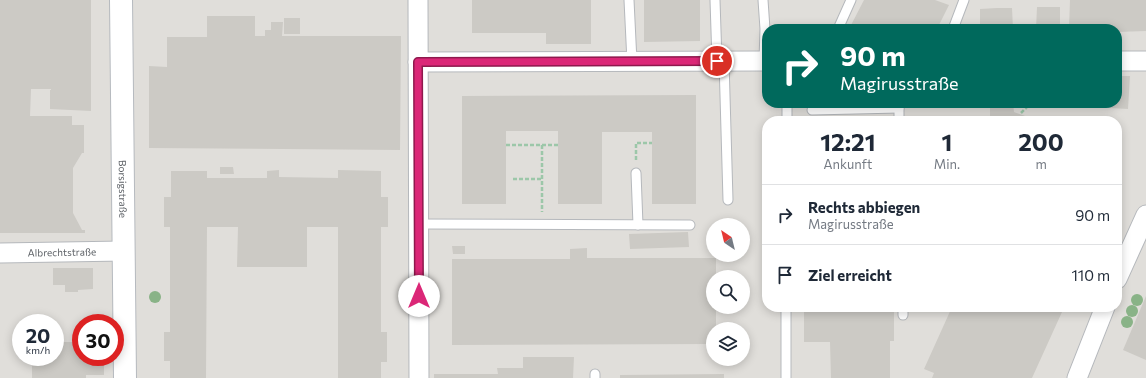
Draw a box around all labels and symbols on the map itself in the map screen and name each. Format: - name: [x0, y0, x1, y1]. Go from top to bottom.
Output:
- pin: [700, 44, 734, 78]
- street label: Borsigstraße: [117, 160, 129, 218]
- north arrow: [706, 218, 750, 262]
- street label: Albrechtstraße: [28, 245, 96, 259]
- position arrow: [398, 275, 440, 317]
- speed limit sign: 30: [72, 314, 124, 366]

